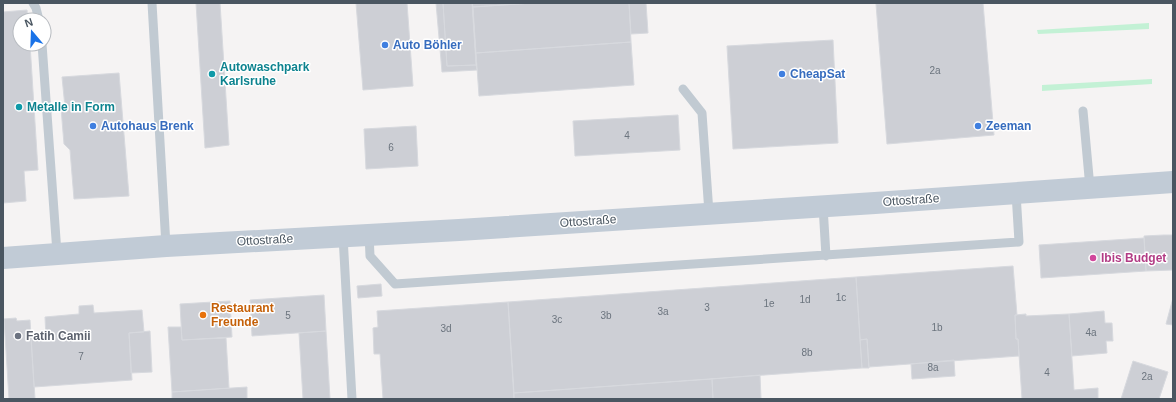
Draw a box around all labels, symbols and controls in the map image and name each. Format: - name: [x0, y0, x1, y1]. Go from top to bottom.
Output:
- north arrow: [12, 12, 52, 52]
- text: N: [23, 16, 35, 30]
- place label: Auto Böhler: [393, 38, 462, 52]
- marker: Auto Böhler: [380, 40, 390, 50]
- place label: Autowaschpark Karlsruhe: [220, 60, 310, 88]
- house number: 2a: [929, 65, 941, 76]
- place label: CheapSat: [790, 67, 845, 81]
- marker: Autowaschpark Karlsruhe: [207, 69, 217, 79]
- marker: CheapSat: [777, 69, 787, 79]
- place label: Metalle in Form: [27, 100, 115, 114]
- marker: Metalle in Form: [14, 102, 24, 112]
- place label: Autohaus Brenk: [101, 119, 194, 133]
- place label: Zeeman: [986, 119, 1031, 133]
- marker: Autohaus Brenk: [88, 121, 98, 131]
- marker: Zeeman: [973, 121, 983, 131]
- house number: 4: [624, 130, 630, 141]
- house number: 6: [388, 142, 394, 153]
- street label: Ottostraße: [882, 191, 940, 209]
- street label: Ottostraße: [559, 212, 617, 230]
- street label: Ottostraße: [236, 232, 294, 248]
- place label: Ibis Budget: [1101, 251, 1166, 265]
- marker: Ibis Budget: [1088, 253, 1098, 263]
- house number: 1c: [836, 292, 846, 303]
- house number: 1d: [799, 294, 811, 305]
- house number: 1e: [763, 298, 775, 309]
- place label: Restaurant Freunde: [211, 301, 274, 329]
- house number: 3: [704, 302, 710, 313]
- house number: 3a: [657, 306, 669, 317]
- marker: Restaurant Freunde: [198, 310, 208, 320]
- house number: 5: [285, 310, 291, 321]
- house number: 3b: [600, 310, 612, 321]
- house number: 3c: [552, 314, 562, 325]
- house number: 1b: [931, 322, 943, 333]
- house number: 3d: [440, 323, 452, 334]
- house number: 4a: [1085, 327, 1097, 338]
- place label: Fatih Camii: [26, 329, 91, 343]
- marker: Fatih Camii: [13, 331, 23, 341]
- house number: 8b: [801, 347, 813, 358]
- house number: 7: [78, 351, 84, 362]
- house number: 8a: [927, 362, 939, 373]
- house number: 4: [1044, 367, 1050, 378]
- house number: 2a: [1141, 371, 1153, 382]

